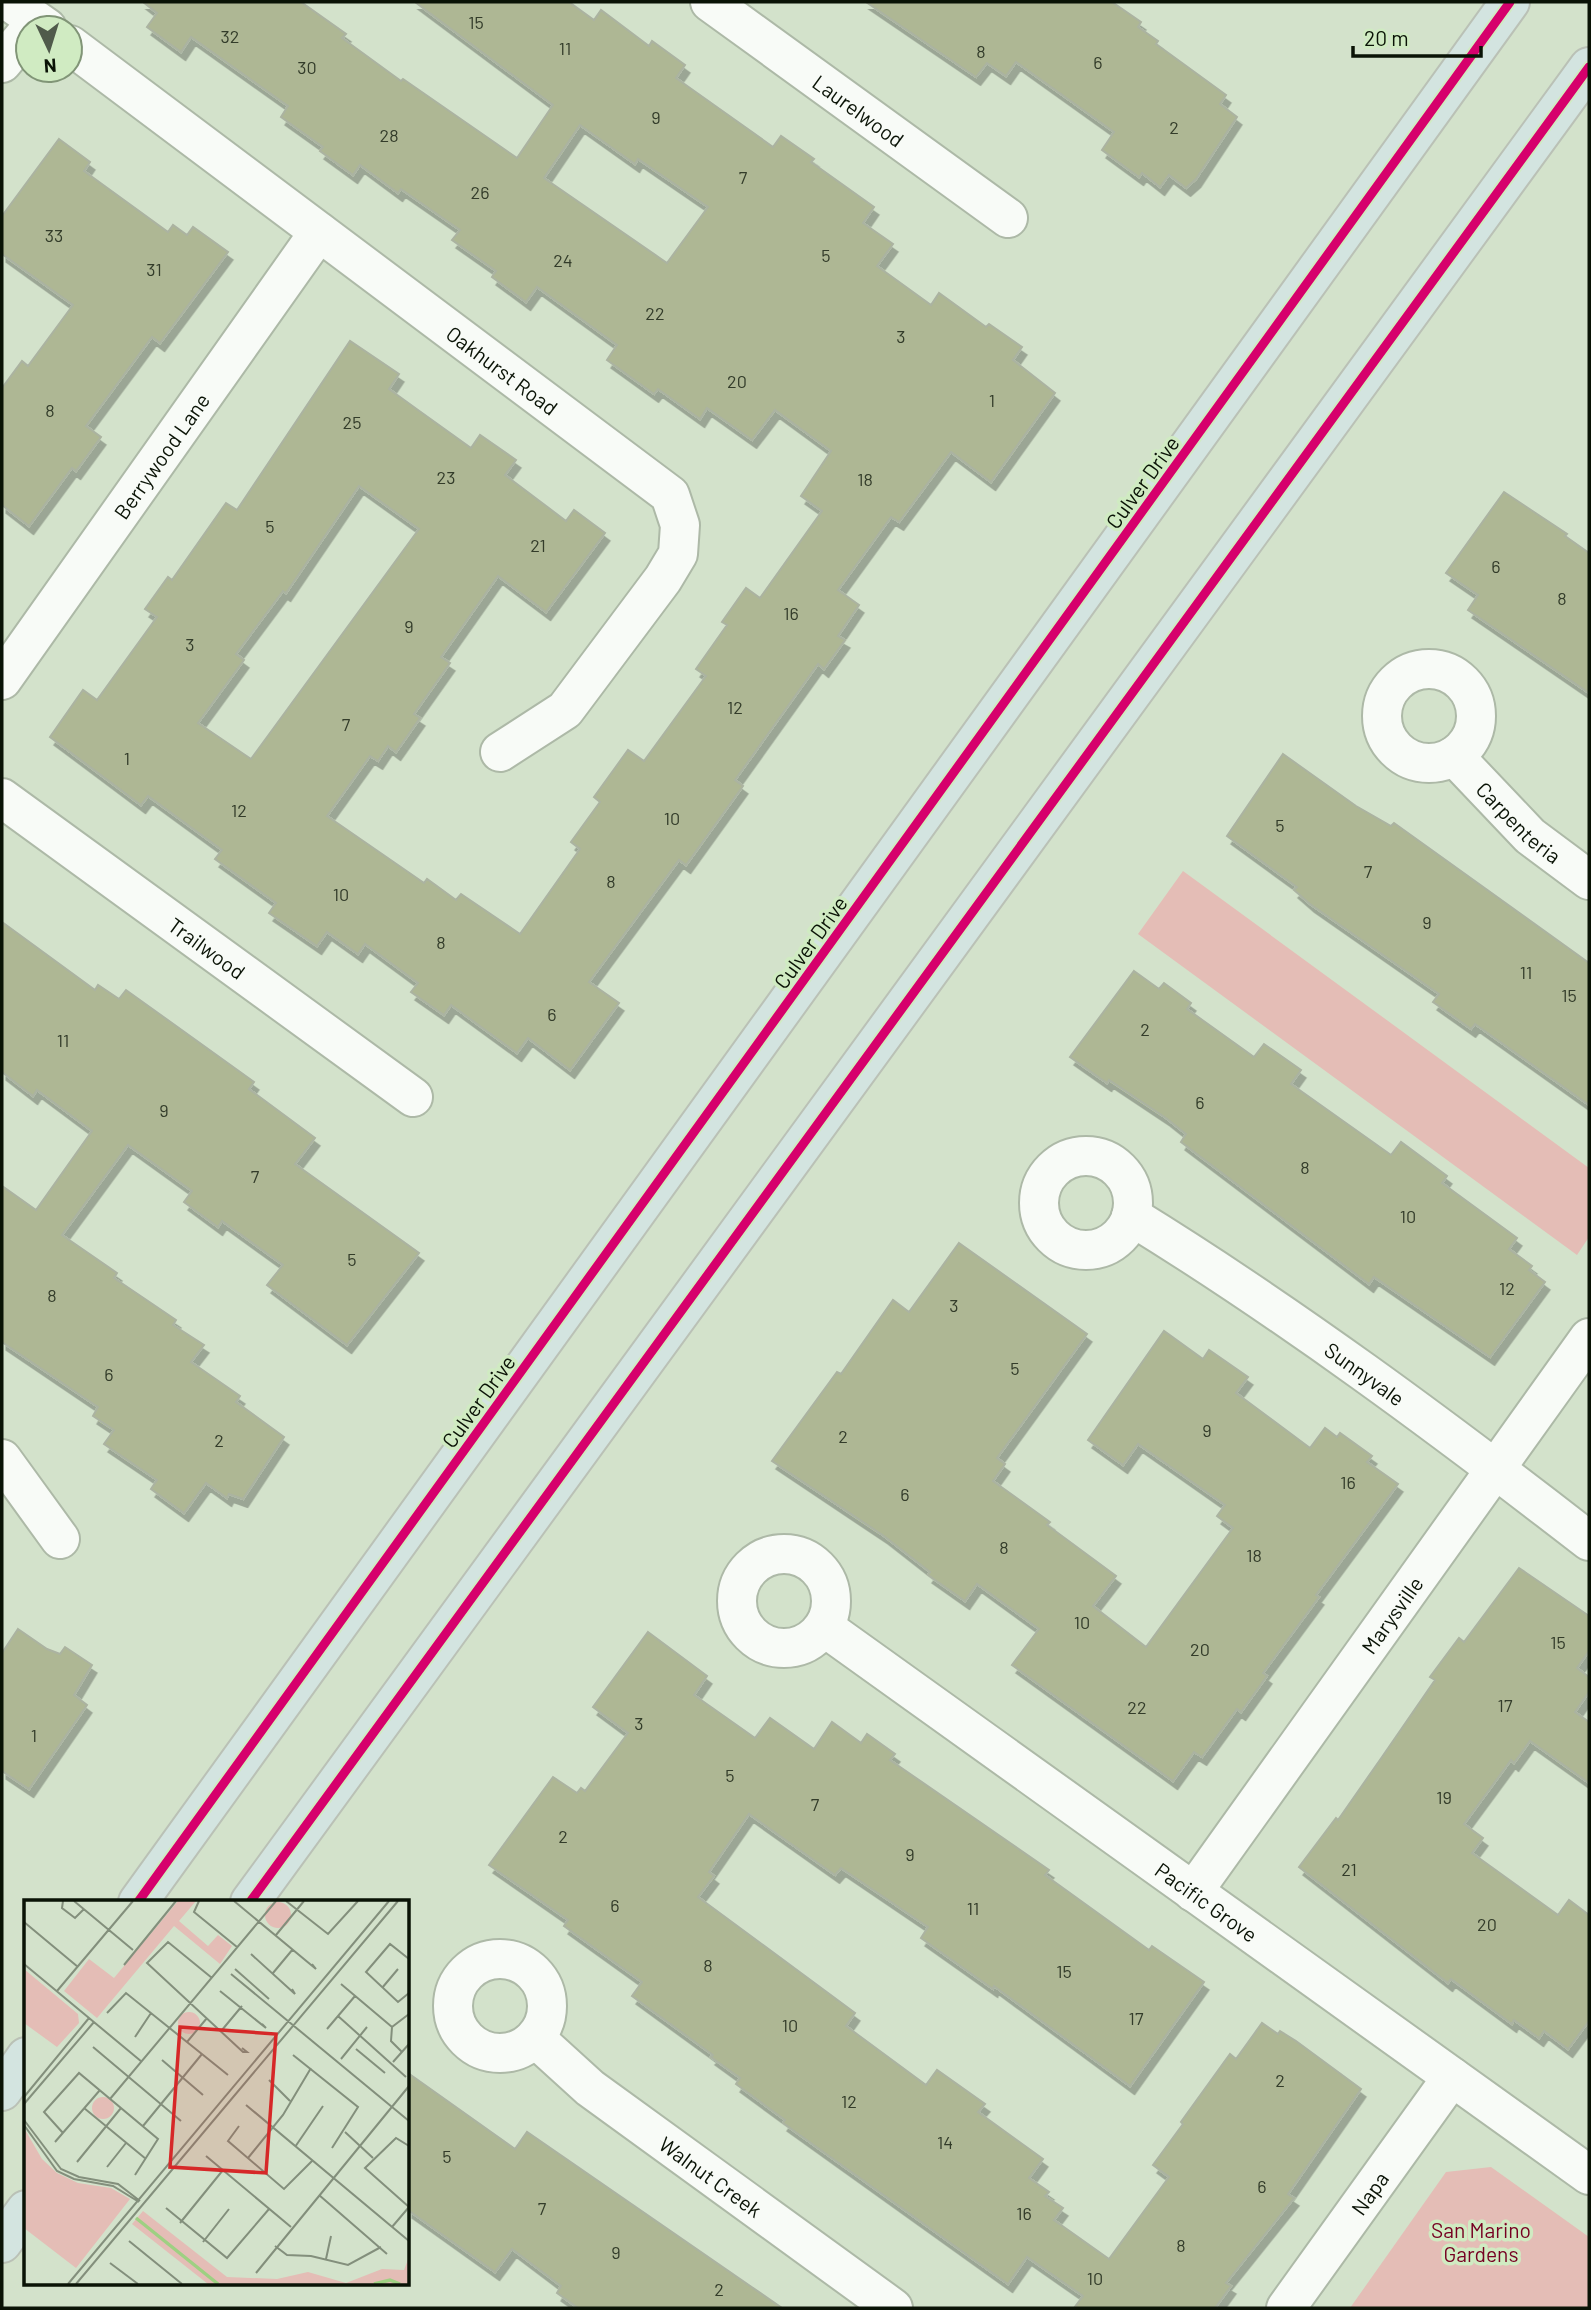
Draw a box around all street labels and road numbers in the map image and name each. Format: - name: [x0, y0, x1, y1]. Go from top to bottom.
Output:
- street label: Laurelwood: [808, 69, 910, 151]
- street label: Oakhurst Road: [442, 320, 563, 419]
- street label: Berrywood Lane: [108, 388, 214, 523]
- street label: Culver Drive: [1100, 431, 1184, 533]
- street label: Carpenteria: [1472, 776, 1567, 868]
- street label: Culver Drive: [768, 891, 852, 993]
- street label: Trailwood: [164, 911, 251, 984]
- street label: Sunnyvale: [1320, 1336, 1410, 1410]
- street label: Culver Drive: [436, 1350, 520, 1452]
- street label: Marysville: [1355, 1571, 1427, 1658]
- street label: Pacific Grove: [1151, 1856, 1263, 1946]
- street label: Walnut Creek: [655, 2130, 767, 2222]
- street label: Napa: [1345, 2166, 1393, 2219]

